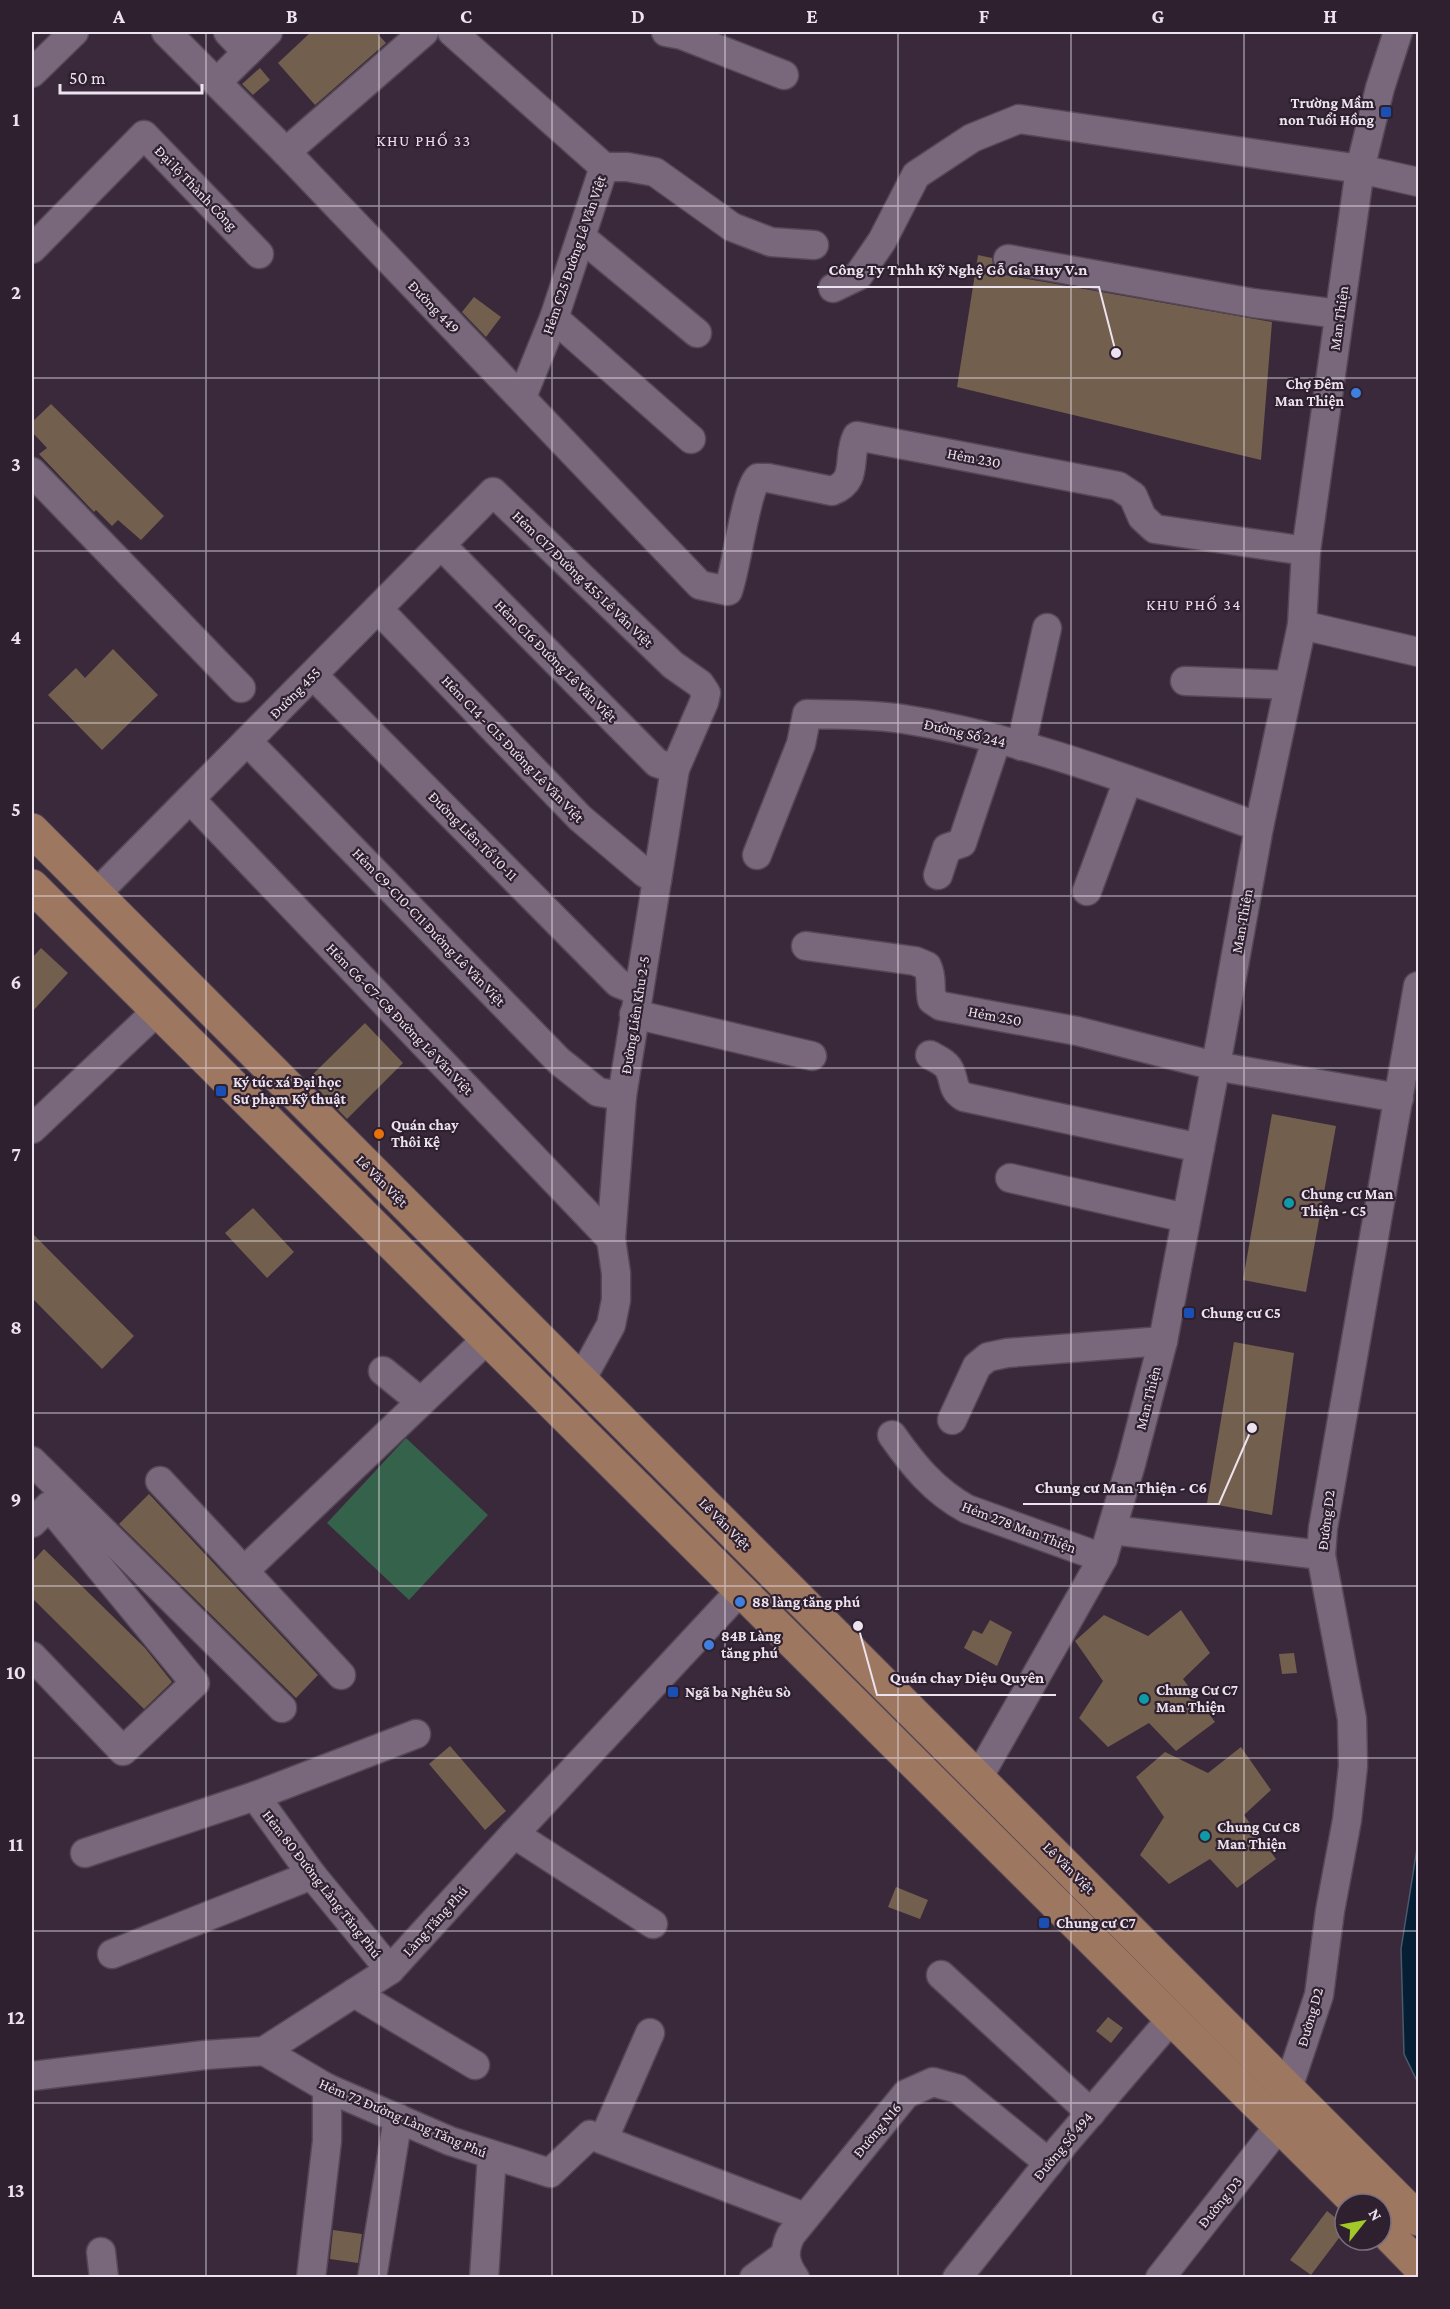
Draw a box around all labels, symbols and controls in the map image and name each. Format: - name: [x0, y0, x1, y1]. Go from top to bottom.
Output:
- text: A: [112, 5, 126, 27]
- text: B: [286, 5, 298, 27]
- text: C: [460, 5, 472, 27]
- text: D: [631, 5, 645, 27]
- text: E: [806, 5, 818, 27]
- text: F: [979, 5, 990, 27]
- text: G: [1152, 5, 1165, 27]
- text: H: [1323, 5, 1337, 27]
- scale bar: [60, 57, 202, 95]
- text: 50 m: [69, 68, 106, 88]
- place label: Trường Mầm non Tuổi Hồng: [1279, 95, 1374, 128]
- marker: Trường Mầm non Tuổi Hồng: [1379, 105, 1393, 119]
- text: 1: [12, 108, 20, 130]
- district label: KHU PHỐ 33: [376, 131, 472, 149]
- street label: Đại lộ Thành Công: [151, 142, 240, 234]
- street label: Hẻm C25 Đường Lê Văn Việt: [539, 172, 610, 337]
- callout: Công Ty Tnhh Kỹ Nghệ Gỗ Gia Huy V.n: [817, 253, 1099, 287]
- text: Công Ty Tnhh Kỹ Nghệ Gỗ Gia Huy V.n: [829, 261, 1087, 278]
- street label: Đường 449: [404, 278, 463, 337]
- text: 2: [11, 281, 21, 303]
- street label: Man Thiện: [1327, 285, 1352, 351]
- place label: Chợ Đêm Man Thiện: [1275, 376, 1344, 409]
- marker: Chợ Đêm Man Thiện: [1349, 386, 1363, 400]
- street label: Hẻm 230: [946, 445, 1002, 471]
- text: 3: [11, 453, 21, 475]
- street label: Hẻm C17 Đường 455 Lê Văn Việt: [509, 508, 657, 652]
- district label: KHU PHỐ 34: [1146, 595, 1242, 613]
- street label: Hẻm C16 Đường Lê Văn Việt: [491, 597, 621, 727]
- text: 4: [11, 626, 22, 648]
- street label: Đường 455: [266, 664, 324, 722]
- street label: Hẻm C14 - C15 Đường Lê Văn Việt: [438, 672, 588, 827]
- street label: Đường Số 244: [922, 715, 1008, 751]
- street label: Đường Liên Tổ 10-11: [425, 788, 521, 884]
- text: 5: [11, 798, 21, 820]
- street label: Hẻm C9-C10-C11 Đường Lê Văn Việt: [349, 845, 509, 1010]
- street label: Man Thiện: [1228, 888, 1257, 955]
- street label: Hẻm C6-C7-C8 Đường Lê Văn Việt: [323, 940, 477, 1099]
- street label: Đường Liên Khu 2-5: [618, 955, 653, 1075]
- text: 6: [11, 971, 21, 993]
- street label: Hẻm 250: [967, 1003, 1023, 1029]
- place label: Ký túc xá Đại học Sư phạm Kỹ thuật: [233, 1074, 347, 1107]
- marker: Ký túc xá Đại học Sư phạm Kỹ thuật: [214, 1084, 228, 1098]
- place label: Quán chay Thôi Kệ: [391, 1117, 459, 1150]
- marker: Quán chay Thôi Kệ: [372, 1127, 386, 1141]
- text: 7: [11, 1143, 21, 1165]
- street label: Lê Văn Việt: [352, 1152, 412, 1212]
- place label: Chung cư Man Thiện - C5: [1301, 1186, 1394, 1219]
- marker: Chung cư Man Thiện - C5: [1282, 1196, 1296, 1210]
- place label: Chung cư C5: [1201, 1305, 1281, 1321]
- marker: Chung cư C5: [1182, 1306, 1196, 1320]
- text: 8: [10, 1316, 22, 1338]
- street label: Man Thiện: [1132, 1364, 1165, 1432]
- callout: Chung cư Man Thiện - C6: [1023, 1470, 1219, 1504]
- text: Chung cư Man Thiện - C6: [1035, 1479, 1207, 1496]
- text: 9: [11, 1488, 21, 1510]
- street label: Đường D2: [1314, 1489, 1339, 1551]
- street label: Lê Văn Việt: [695, 1495, 755, 1555]
- street label: Hẻm 278 Man Thiện: [959, 1498, 1078, 1557]
- place label: 88 làng tăng phú: [752, 1594, 861, 1610]
- marker: 88 làng tăng phú: [733, 1595, 747, 1609]
- place label: 84B Làng tăng phú: [721, 1628, 782, 1661]
- marker: 84B Làng tăng phú: [702, 1638, 716, 1652]
- text: 10: [6, 1661, 26, 1683]
- callout: Quán chay Diệu Quyên: [877, 1661, 1056, 1695]
- text: Quán chay Diệu Quyên: [890, 1669, 1044, 1686]
- place label: Chung Cư C7 Man Thiện: [1156, 1682, 1238, 1715]
- place label: Ngã ba Nghêu Sò: [685, 1684, 791, 1700]
- marker: Ngã ba Nghêu Sò: [666, 1685, 680, 1699]
- marker: Chung Cư C7 Man Thiện: [1137, 1692, 1151, 1706]
- street label: Hẻm 80 Đường Làng Tăng Phú: [259, 1807, 385, 1962]
- place label: Chung Cư C8 Man Thiện: [1217, 1819, 1301, 1852]
- marker: Chung Cư C8 Man Thiện: [1198, 1829, 1212, 1843]
- text: 11: [9, 1833, 24, 1855]
- street label: Lê Văn Việt: [1039, 1839, 1099, 1899]
- street label: Làng Tăng Phú: [399, 1883, 471, 1960]
- place label: Chung cư C7: [1056, 1915, 1136, 1931]
- marker: Chung cư C7: [1037, 1916, 1051, 1930]
- street label: Đường D2: [1294, 1986, 1327, 2049]
- text: 12: [7, 2006, 25, 2028]
- street label: Hẻm 72 Đường Làng Tăng Phú: [316, 2075, 489, 2162]
- street label: Đường N16: [850, 2100, 905, 2161]
- street label: Đường Số 494: [1029, 2108, 1097, 2184]
- street label: Đường D3: [1195, 2173, 1246, 2231]
- text: 13: [7, 2179, 25, 2201]
- north arrow: [1333, 2192, 1393, 2252]
- text: N: [1365, 2205, 1386, 2224]

